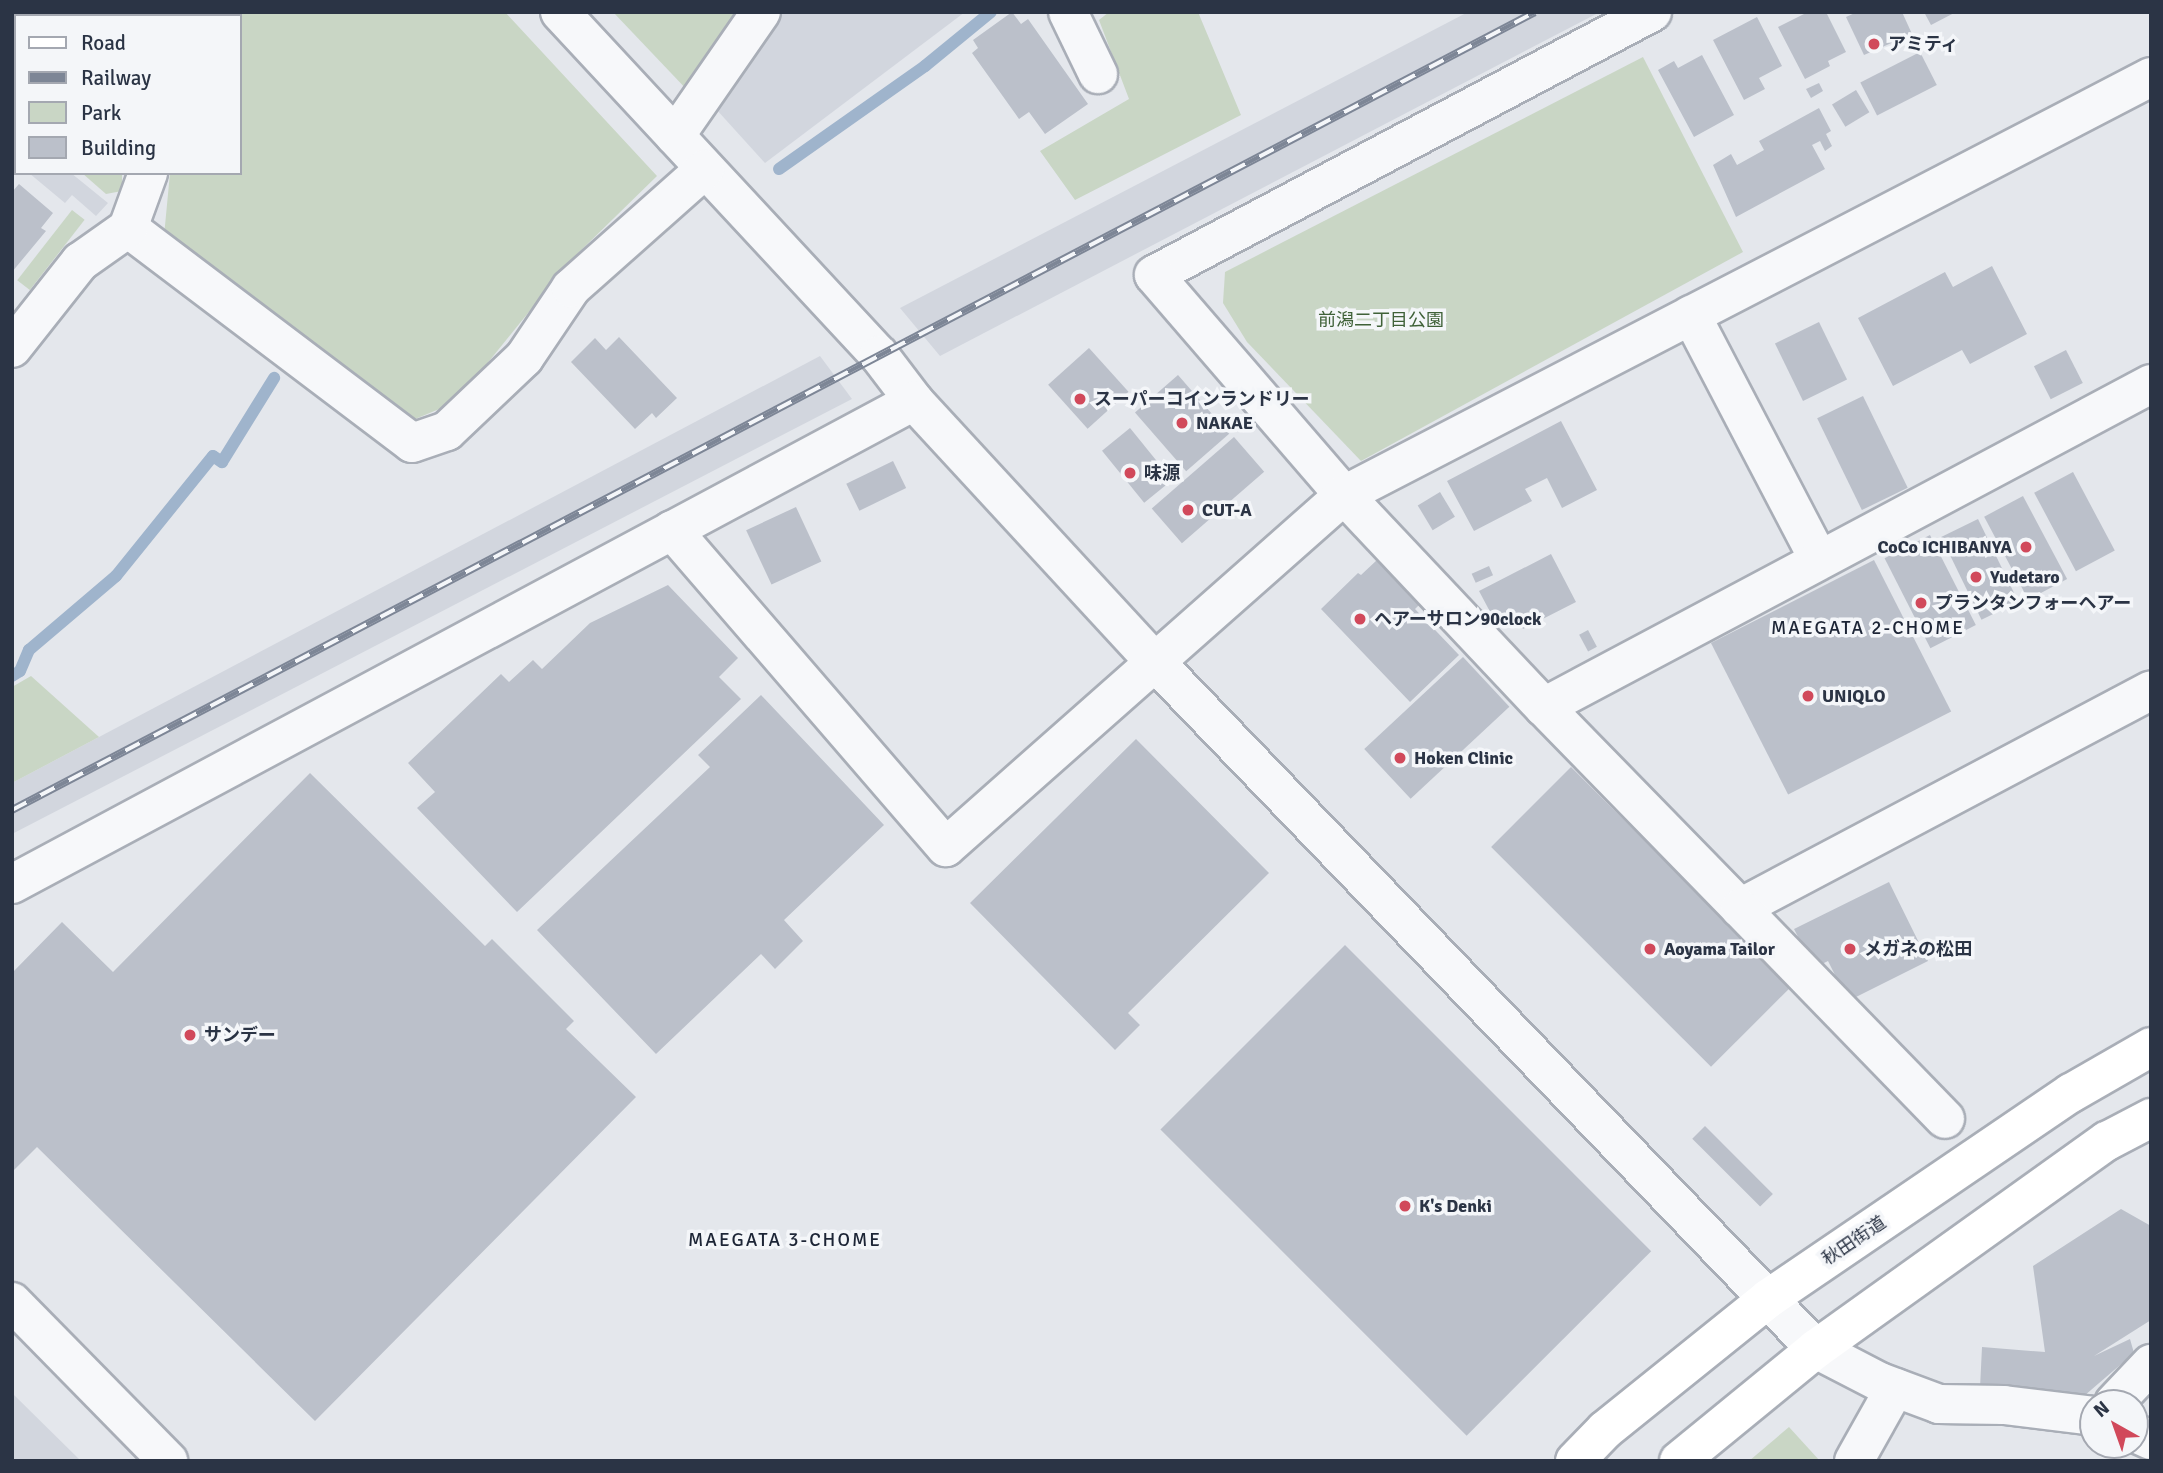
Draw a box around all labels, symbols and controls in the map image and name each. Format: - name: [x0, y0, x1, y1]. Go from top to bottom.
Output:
- legend: [14, 14, 242, 175]
- text: Road: [81, 30, 126, 56]
- place label: アミティ: [1888, 33, 1960, 55]
- marker: アミティ: [1866, 36, 1882, 52]
- text: Railway: [81, 65, 151, 91]
- text: Park: [81, 100, 121, 126]
- text: Building: [81, 135, 156, 161]
- park label: 前潟二丁目公園: [1318, 309, 1444, 331]
- place label: スーパーコインランドリー: [1094, 388, 1310, 410]
- marker: スーパーコインランドリー: [1072, 391, 1088, 407]
- place label: NAKAE: [1196, 412, 1253, 434]
- marker: NAKAE: [1174, 415, 1190, 431]
- place label: 味源: [1144, 462, 1180, 484]
- marker: 味源: [1122, 465, 1138, 481]
- place label: CUT-A: [1202, 499, 1252, 521]
- marker: CUT-A: [1180, 502, 1196, 518]
- place label: CoCo ICHIBANYA: [1878, 536, 2012, 558]
- marker: CoCo ICHIBANYA: [2018, 539, 2034, 555]
- place label: Yudetaro: [1990, 566, 2060, 588]
- marker: Yudetaro: [1968, 569, 1984, 585]
- place label: プランタンフォーヘアー: [1935, 592, 2132, 614]
- marker: プランタンフォーヘアー: [1913, 595, 1929, 611]
- place label: ヘアーサロン90clock: [1374, 608, 1542, 630]
- marker: ヘアーサロン90clock: [1352, 611, 1368, 627]
- district label: MAEGATA 2-CHOME: [1773, 618, 1963, 640]
- place label: UNIQLO: [1822, 685, 1886, 707]
- marker: UNIQLO: [1800, 688, 1816, 704]
- place label: Hoken Clinic: [1414, 747, 1513, 769]
- marker: Hoken Clinic: [1392, 750, 1408, 766]
- place label: Aoyama Tailor: [1664, 938, 1775, 960]
- place label: メガネの松田: [1864, 938, 1972, 960]
- marker: Aoyama Tailor: [1642, 941, 1658, 957]
- marker: メガネの松田: [1842, 941, 1858, 957]
- place label: サンデー: [204, 1024, 276, 1046]
- marker: サンデー: [182, 1027, 198, 1043]
- place label: K's Denki: [1419, 1195, 1492, 1217]
- marker: K's Denki: [1397, 1198, 1413, 1214]
- street label: 秋田街道: [1818, 1212, 1890, 1270]
- district label: MAEGATA 3-CHOME: [690, 1230, 880, 1252]
- north arrow: [2079, 1389, 2149, 1459]
- text: N: [2089, 1396, 2115, 1423]

